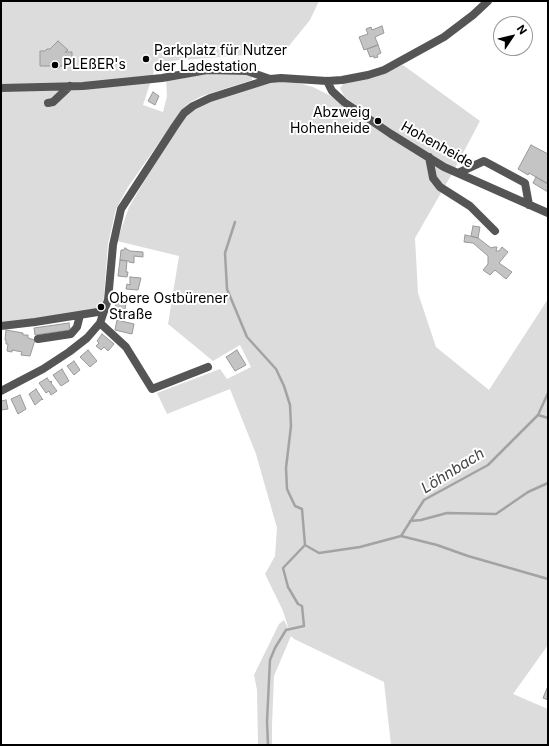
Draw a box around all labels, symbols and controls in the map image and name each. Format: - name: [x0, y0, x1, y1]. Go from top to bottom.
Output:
- north arrow: [493, 16, 533, 56]
- text: N: [514, 22, 530, 37]
- place label: Parkplatz für Nutzer der Ladestation: [154, 43, 287, 76]
- marker: Parkplatz für Nutzer der Ladestation: [141, 54, 151, 64]
- place label: PLEßER's: [63, 57, 126, 73]
- marker: PLEßER's: [50, 60, 60, 70]
- place label: Abzweig Hohenheide: [290, 105, 370, 138]
- marker: Abzweig Hohenheide: [373, 116, 383, 126]
- street label: Hohenheide: [398, 118, 476, 172]
- place label: Obere Ostbürener Straße: [109, 291, 228, 324]
- marker: Obere Ostbürener Straße: [96, 302, 106, 312]
- water label: Löhnbach: [418, 445, 488, 497]

